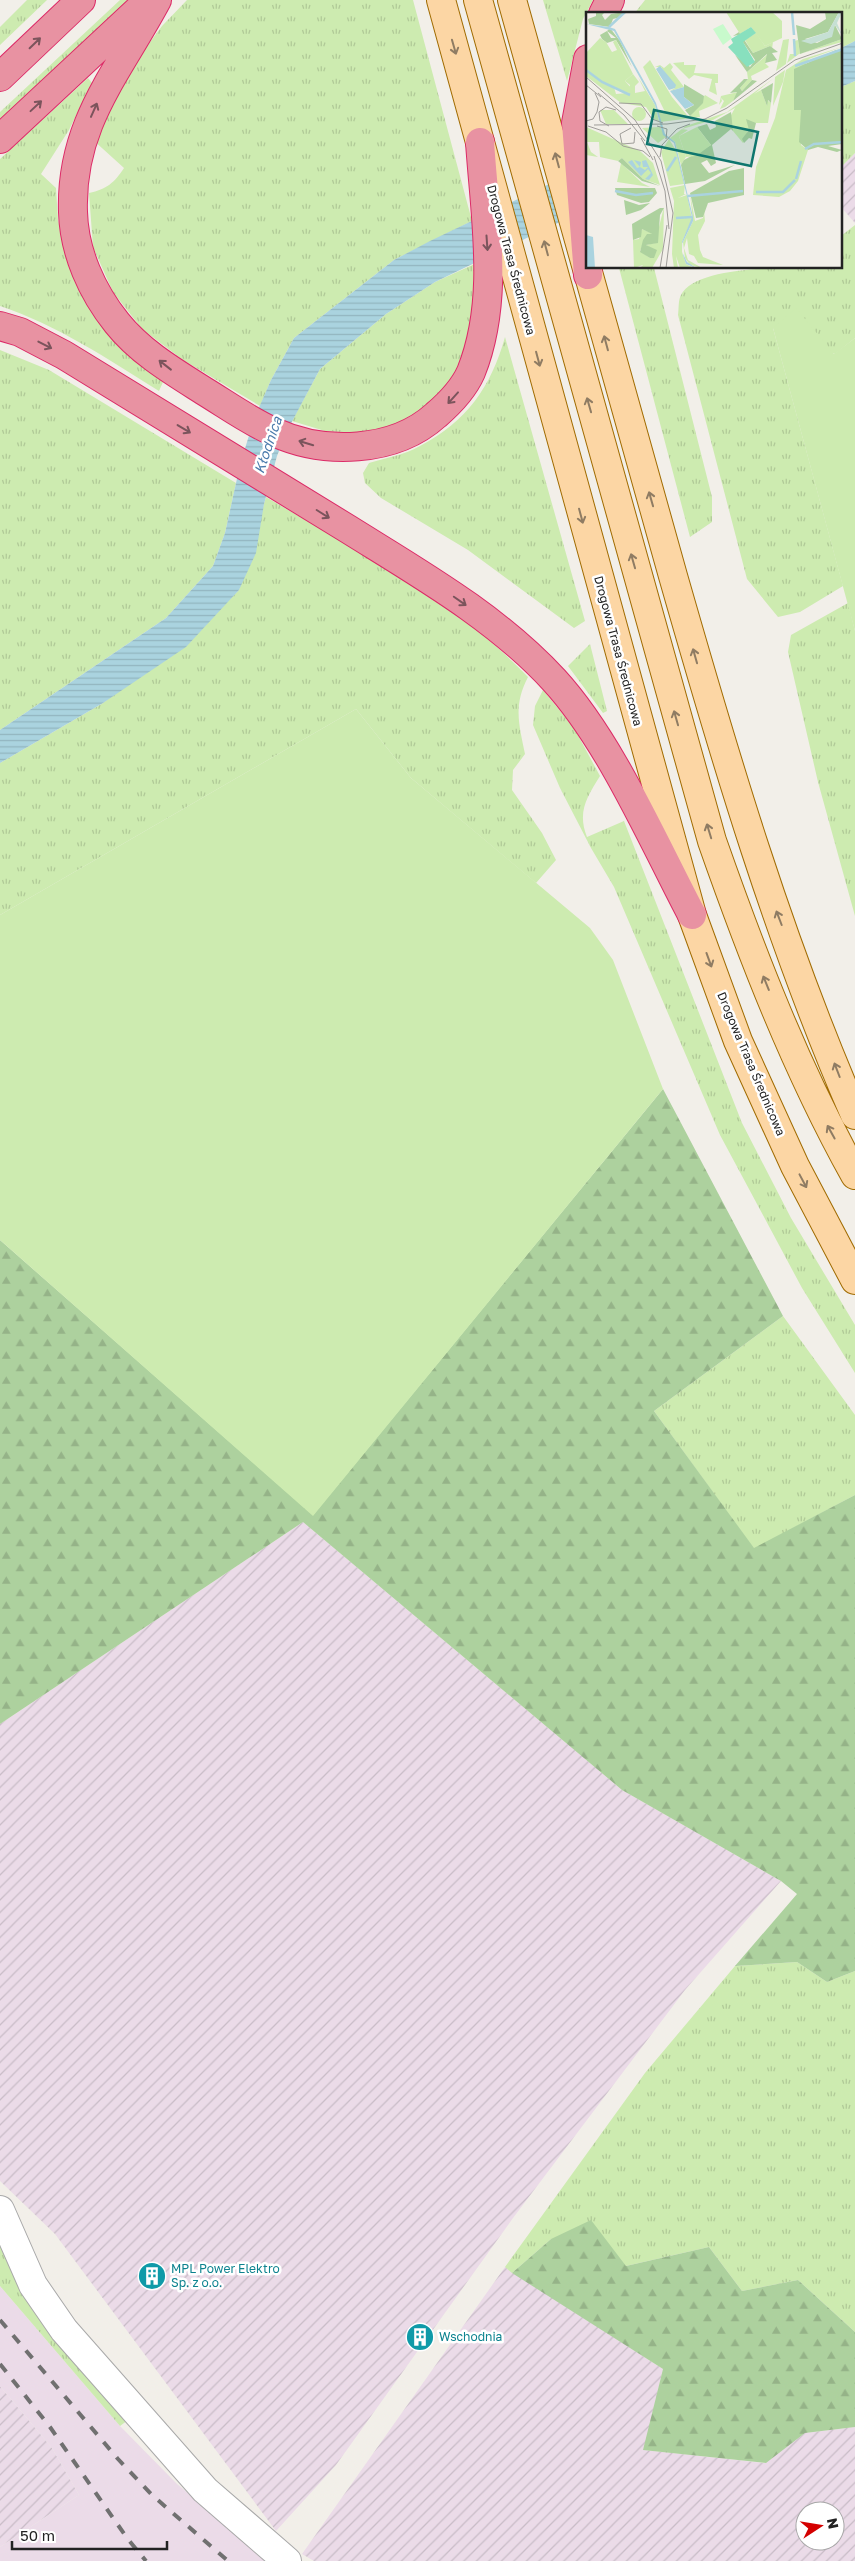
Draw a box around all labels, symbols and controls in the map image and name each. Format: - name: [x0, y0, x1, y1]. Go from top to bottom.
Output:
- inset map: [586, 12, 842, 269]
- one-way arrow: [29, 37, 42, 49]
- one-way arrow: [449, 39, 459, 55]
- one-way arrow: [29, 100, 42, 112]
- one-way arrow: [89, 103, 99, 118]
- one-way arrow: [551, 153, 561, 169]
- street label: Drogowa Trasa Średnicowa: [484, 183, 539, 337]
- one-way arrow: [482, 235, 491, 251]
- one-way arrow: [541, 240, 550, 256]
- one-way arrow: [601, 336, 610, 352]
- one-way arrow: [37, 340, 52, 350]
- one-way arrow: [534, 351, 543, 367]
- one-way arrow: [158, 360, 171, 371]
- one-way arrow: [448, 392, 459, 405]
- one-way arrow: [584, 397, 594, 413]
- water label: Kłodnica: [250, 413, 286, 475]
- one-way arrow: [177, 424, 191, 434]
- one-way arrow: [299, 437, 315, 447]
- one-way arrow: [645, 492, 655, 508]
- one-way arrow: [576, 508, 586, 524]
- one-way arrow: [315, 509, 329, 519]
- one-way arrow: [627, 554, 637, 570]
- street label: Drogowa Trasa Średnicowa: [591, 574, 646, 728]
- one-way arrow: [452, 596, 466, 606]
- one-way arrow: [690, 648, 700, 664]
- one-way arrow: [671, 710, 681, 726]
- one-way arrow: [704, 823, 714, 839]
- one-way arrow: [774, 911, 783, 926]
- one-way arrow: [705, 952, 714, 968]
- one-way arrow: [761, 976, 771, 991]
- street label: Drogowa Trasa Średnicowa: [714, 990, 789, 1138]
- one-way arrow: [832, 1062, 841, 1078]
- one-way arrow: [826, 1125, 835, 1140]
- one-way arrow: [798, 1173, 808, 1188]
- building icon: MPL Power Elektro Sp. z o.o.: [137, 2261, 167, 2291]
- place label: MPL Power Elektro Sp. z o.o.: [171, 2261, 280, 2290]
- building icon: Wschodnia: [405, 2322, 435, 2352]
- place label: Wschodnia: [439, 2329, 502, 2344]
- north arrow: [795, 2501, 845, 2551]
- text: N: [824, 2516, 843, 2530]
- scale bar: [12, 2518, 168, 2550]
- text: 50 m: [20, 2526, 55, 2544]

